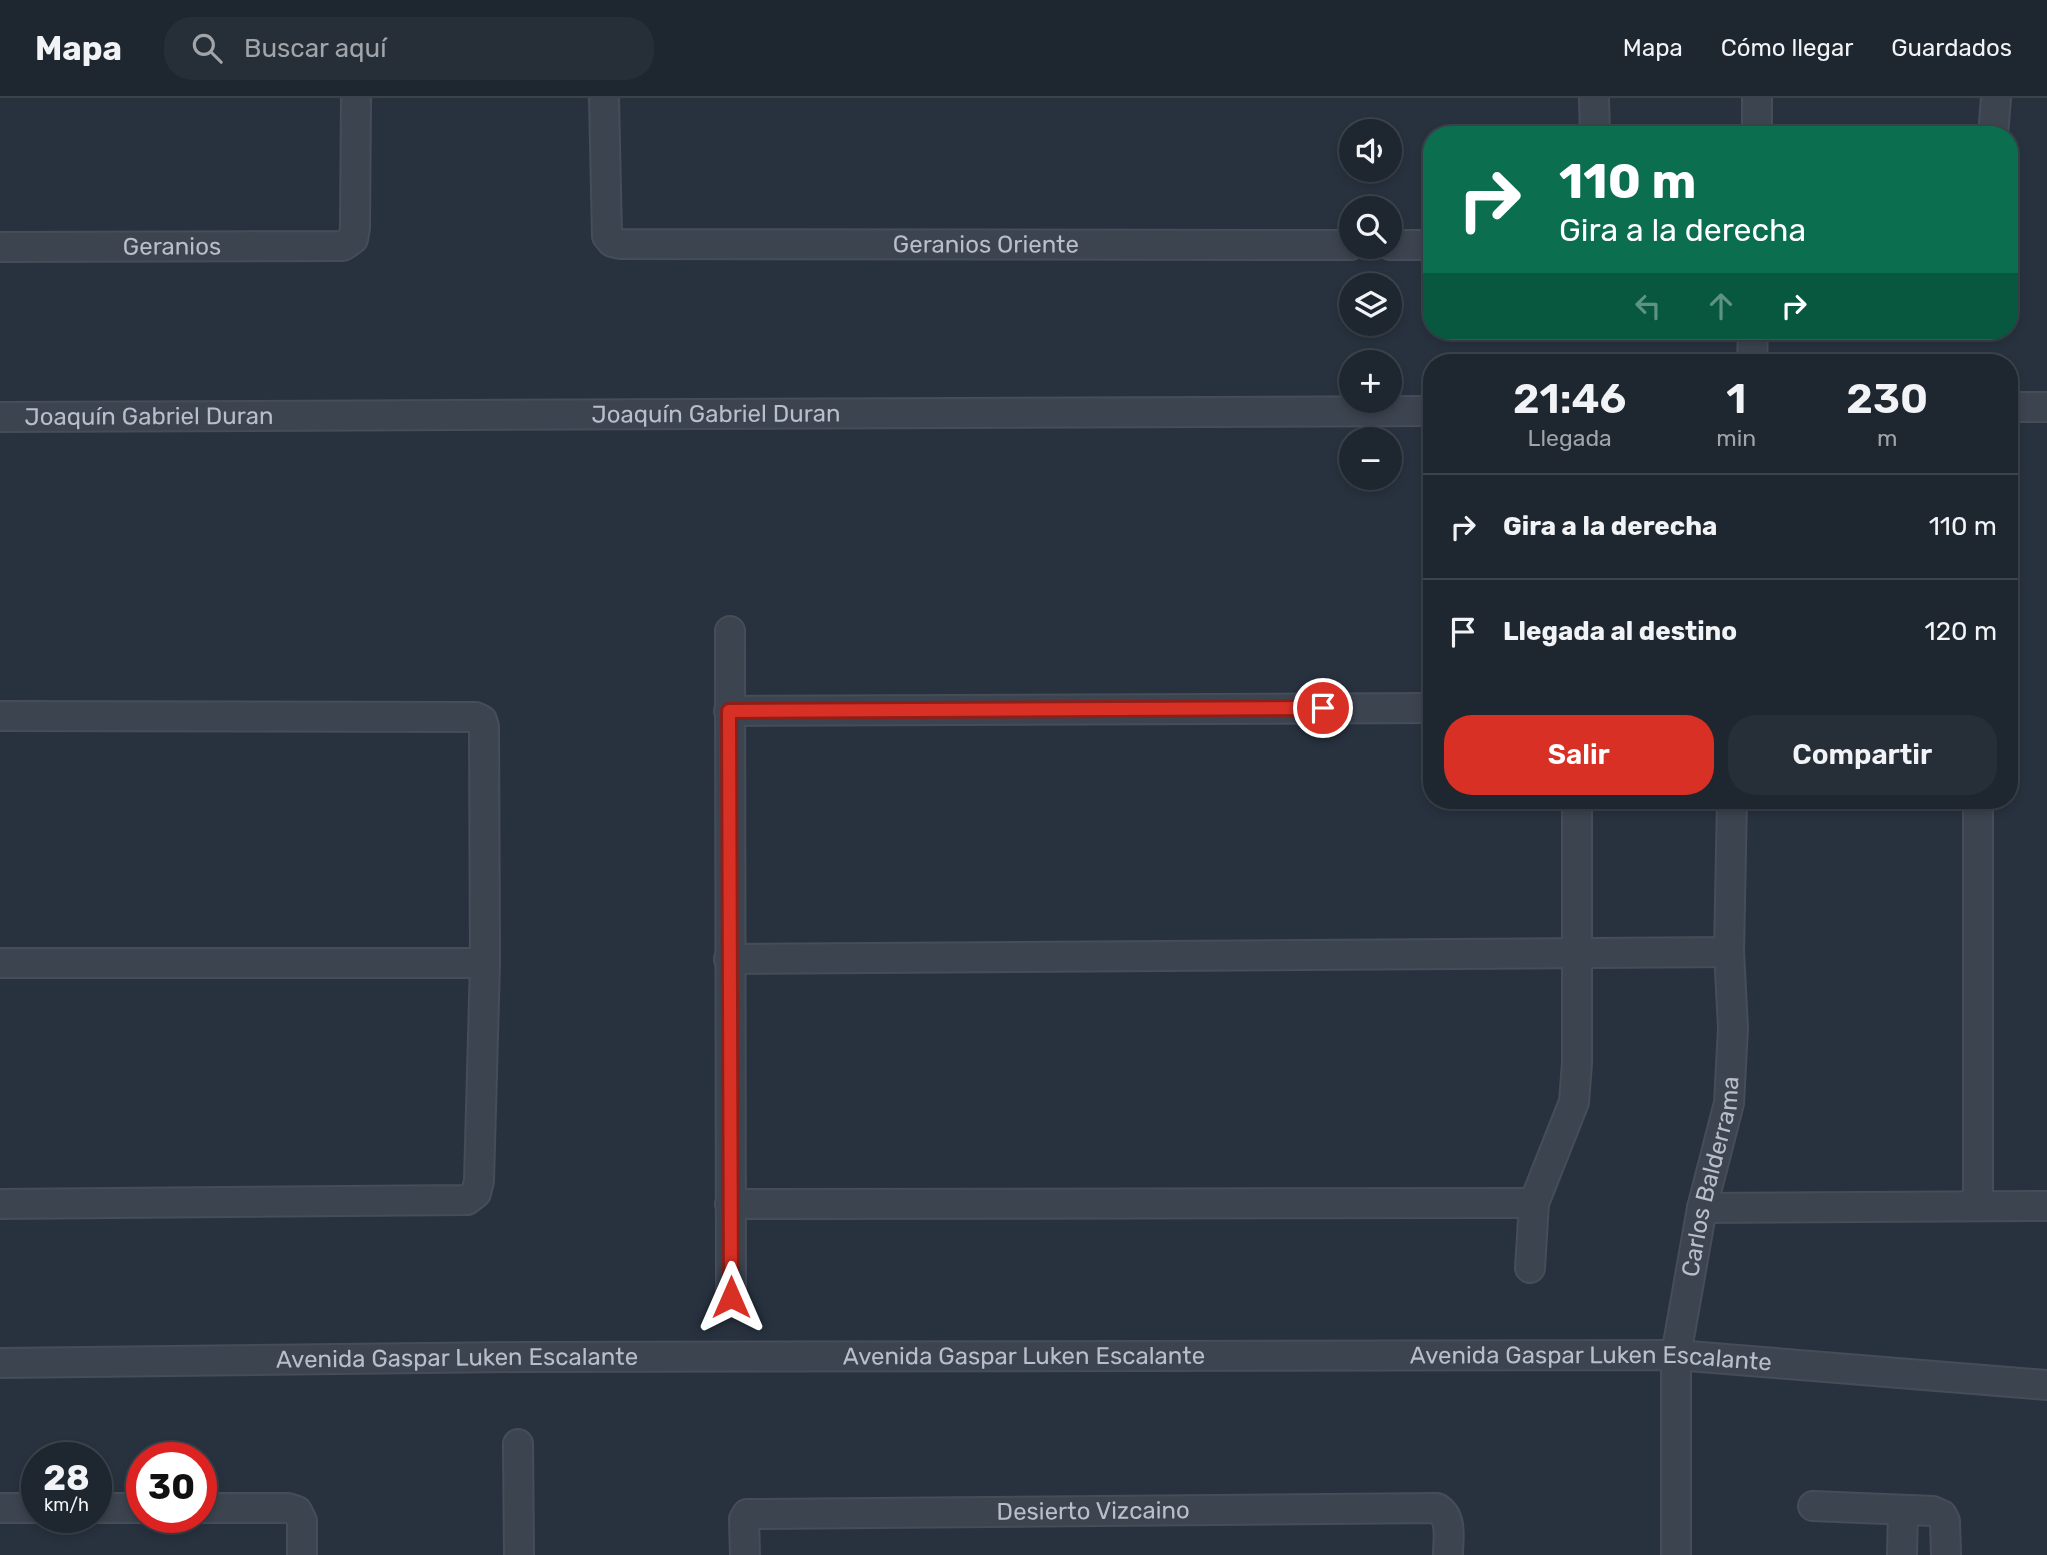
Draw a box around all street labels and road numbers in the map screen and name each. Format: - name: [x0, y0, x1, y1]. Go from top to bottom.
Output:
- street label: Geranios Oriente: [893, 230, 1079, 259]
- street label: Geranios: [123, 232, 221, 261]
- street label: Joaquín Gabriel Duran: [591, 399, 841, 429]
- street label: Joaquín Gabriel Duran: [24, 402, 274, 431]
- street label: Carlos Balderrama: [1676, 1076, 1744, 1279]
- street label: Avenida Gaspar Luken Escalante: [1410, 1341, 1773, 1377]
- street label: Avenida Gaspar Luken Escalante: [843, 1342, 1205, 1370]
- street label: Avenida Gaspar Luken Escalante: [276, 1343, 638, 1374]
- street label: Desierto Vizcaino: [996, 1496, 1190, 1526]

